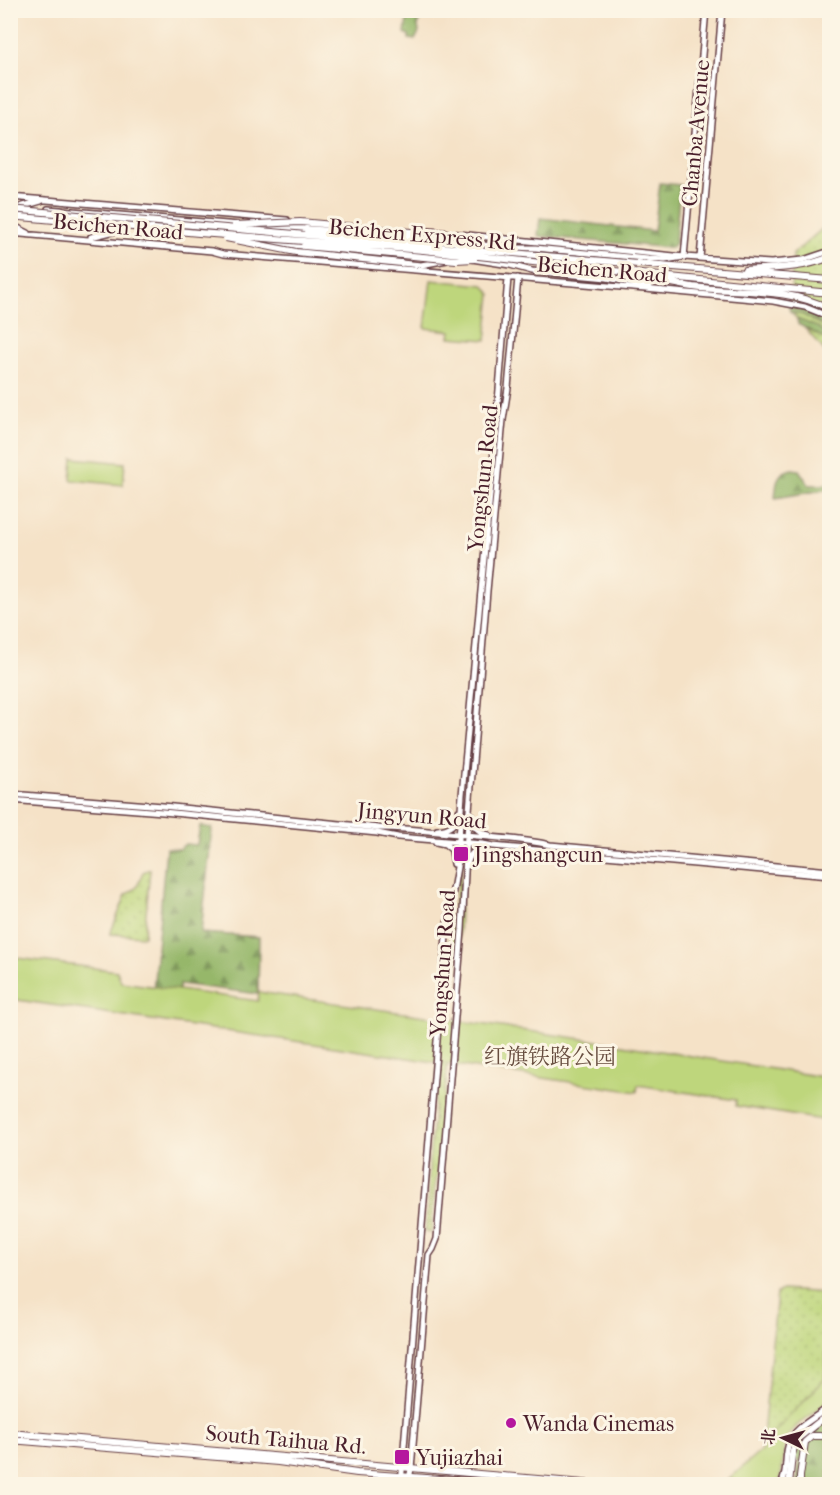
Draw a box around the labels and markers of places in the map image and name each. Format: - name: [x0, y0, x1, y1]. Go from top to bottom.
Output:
- place label: Jingshangcun: [472, 842, 603, 868]
- marker: Jingshangcun: [452, 845, 470, 863]
- place label: Wanda Cinemas: [522, 1411, 674, 1437]
- marker: Wanda Cinemas: [504, 1416, 518, 1430]
- place label: Yujiazhai: [415, 1445, 503, 1471]
- marker: Yujiazhai: [393, 1448, 411, 1466]

